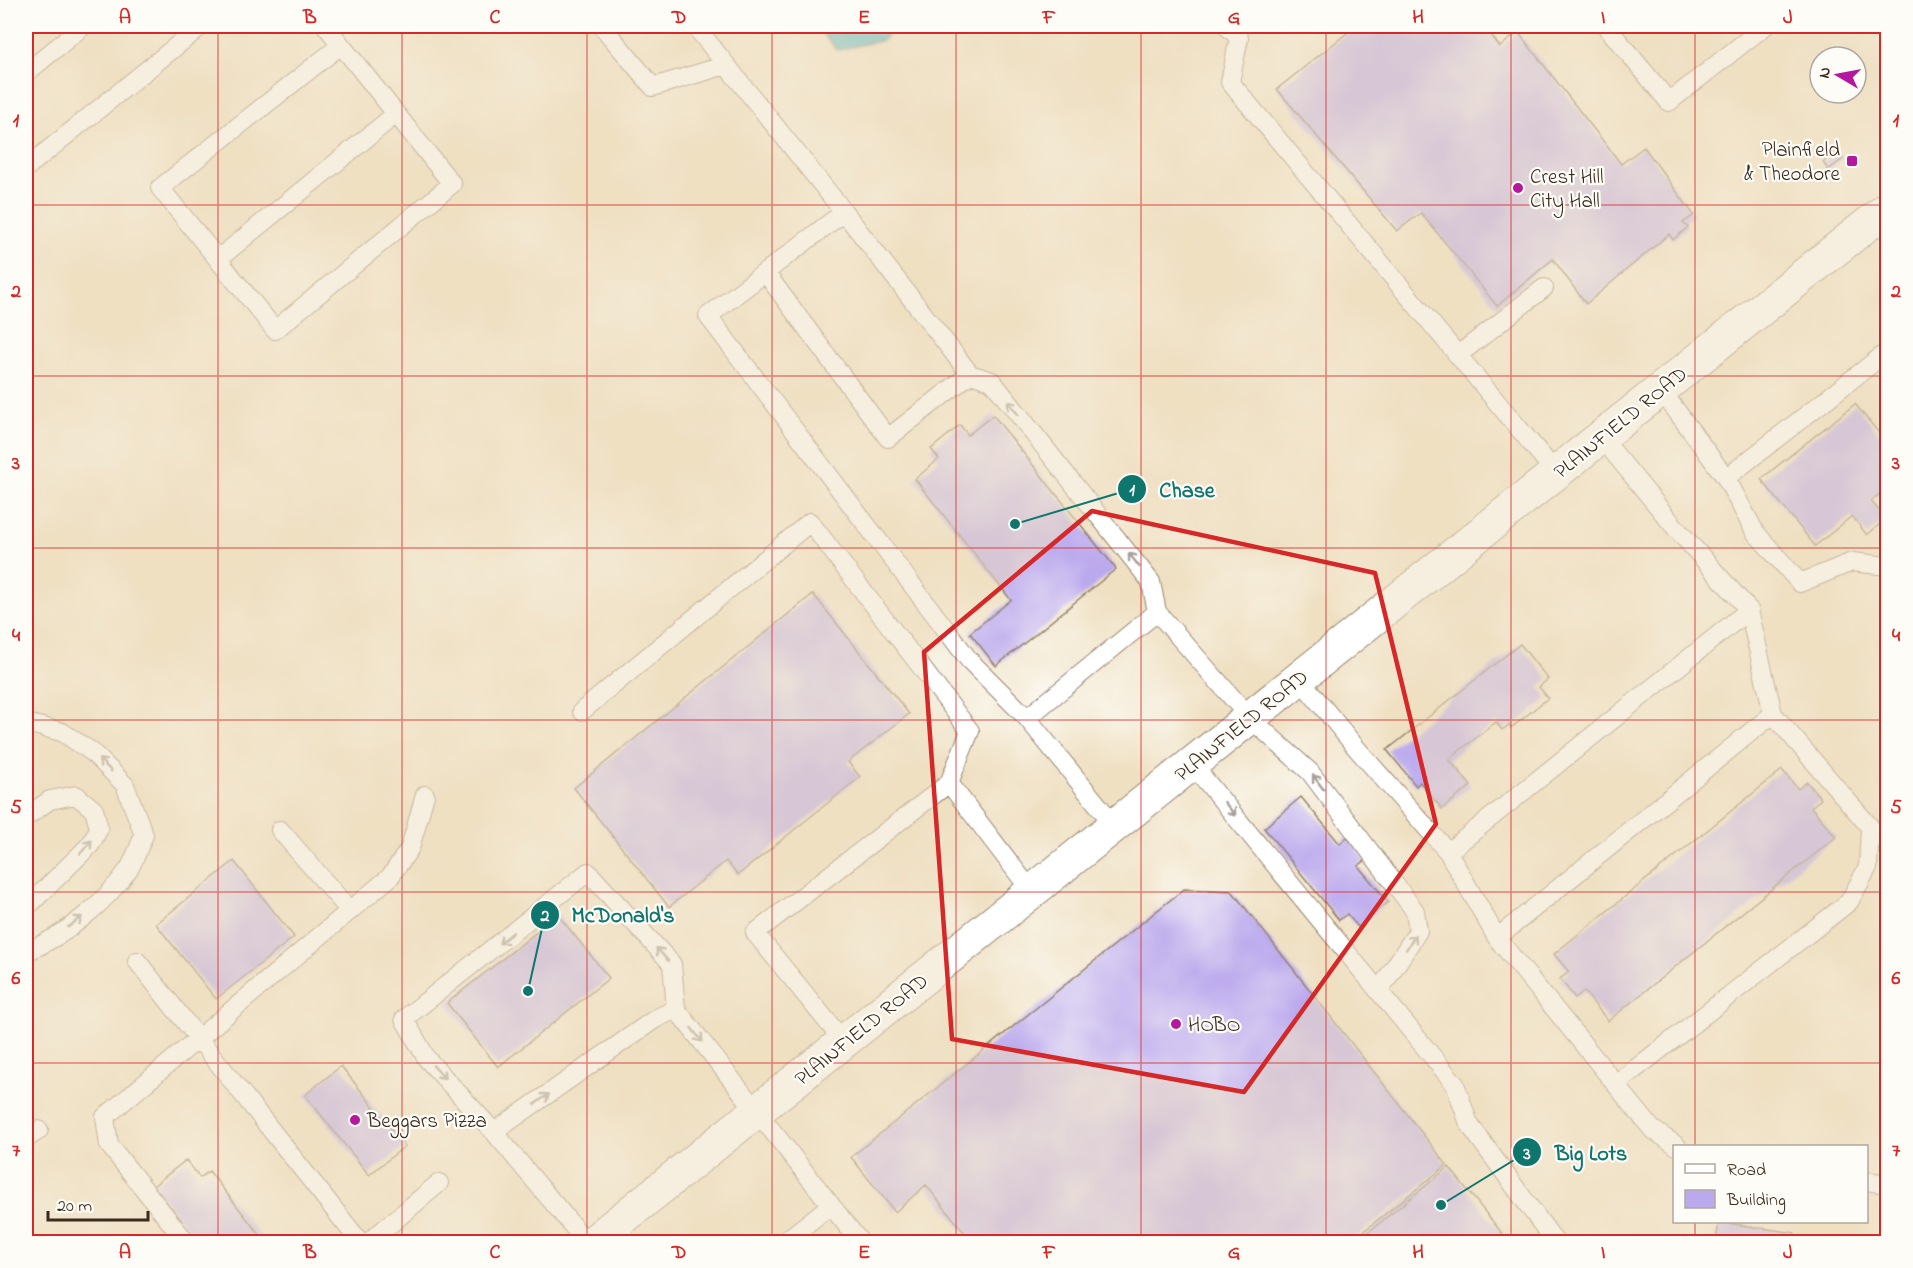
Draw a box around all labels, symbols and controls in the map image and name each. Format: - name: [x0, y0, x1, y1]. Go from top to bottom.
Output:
- text: A: [119, 4, 131, 33]
- text: B: [302, 4, 317, 33]
- text: C: [490, 4, 501, 33]
- text: D: [671, 4, 686, 33]
- text: E: [858, 4, 870, 33]
- text: F: [1042, 4, 1056, 33]
- text: G: [1228, 4, 1241, 33]
- text: H: [1412, 4, 1424, 33]
- text: I: [1601, 4, 1606, 33]
- text: J: [1783, 4, 1793, 33]
- north arrow: [1808, 45, 1868, 105]
- text: N: [1812, 65, 1838, 80]
- text: 1: [13, 107, 20, 136]
- text: 1: [1893, 107, 1900, 136]
- place label: Plainfield & Theodore: [1744, 136, 1841, 190]
- marker: Plainfield & Theodore: [1845, 154, 1859, 168]
- place label: Crest Hill City Hall: [1530, 163, 1603, 219]
- marker: Crest Hill City Hall: [1511, 181, 1525, 195]
- text: 2: [10, 278, 21, 307]
- text: 2: [1890, 278, 1901, 307]
- street label: PLAINFIELD ROAD: [1548, 360, 1695, 487]
- one-way arrow: [1006, 400, 1019, 416]
- text: 3: [11, 450, 20, 479]
- text: 3: [1891, 450, 1900, 479]
- callout: Chase: [1117, 469, 1227, 509]
- text: Chase: [1159, 476, 1216, 508]
- text: 1: [1129, 478, 1135, 504]
- one-way arrow: [1128, 553, 1141, 569]
- text: 4: [12, 622, 21, 651]
- text: 4: [1892, 622, 1901, 651]
- street label: PLAINFIELD ROAD: [1169, 663, 1316, 790]
- one-way arrow: [97, 757, 112, 772]
- one-way arrow: [1311, 774, 1324, 790]
- text: 5: [10, 794, 22, 823]
- text: 5: [1890, 794, 1902, 823]
- one-way arrow: [1223, 801, 1236, 817]
- one-way arrow: [79, 840, 93, 855]
- callout: McDonald's: [530, 895, 687, 935]
- text: McDonald's: [572, 901, 674, 933]
- text: 2: [540, 904, 550, 930]
- one-way arrow: [67, 915, 83, 928]
- one-way arrow: [498, 931, 514, 944]
- one-way arrow: [1405, 934, 1417, 951]
- one-way arrow: [655, 947, 669, 962]
- text: 6: [12, 965, 21, 994]
- text: 6: [1892, 965, 1901, 994]
- street label: PLAINFIELD ROAD: [789, 967, 936, 1094]
- place label: HOBO: [1188, 1011, 1240, 1041]
- marker: HOBO: [1169, 1017, 1183, 1031]
- one-way arrow: [690, 1026, 703, 1042]
- one-way arrow: [432, 1065, 446, 1080]
- one-way arrow: [533, 1093, 549, 1105]
- place label: Beggars Pizza: [366, 1107, 487, 1139]
- marker: Beggars Pizza: [348, 1113, 362, 1127]
- callout: Big Lots: [1512, 1132, 1639, 1172]
- text: 7: [12, 1137, 21, 1166]
- text: 7: [1892, 1137, 1901, 1166]
- text: Big Lots: [1554, 1139, 1627, 1172]
- text: 3: [1522, 1142, 1531, 1168]
- legend: [1673, 1145, 1868, 1223]
- text: Road: [1727, 1158, 1766, 1184]
- scale bar: [48, 1184, 148, 1222]
- text: Building: [1726, 1188, 1786, 1215]
- text: 20 m: [57, 1194, 92, 1220]
- text: A: [119, 1239, 131, 1268]
- text: B: [302, 1239, 317, 1268]
- text: C: [490, 1239, 501, 1268]
- text: D: [671, 1239, 686, 1268]
- text: E: [858, 1239, 870, 1268]
- text: F: [1042, 1239, 1056, 1268]
- text: G: [1228, 1239, 1241, 1268]
- text: H: [1412, 1239, 1424, 1268]
- text: I: [1601, 1239, 1606, 1268]
- text: J: [1783, 1239, 1793, 1268]

